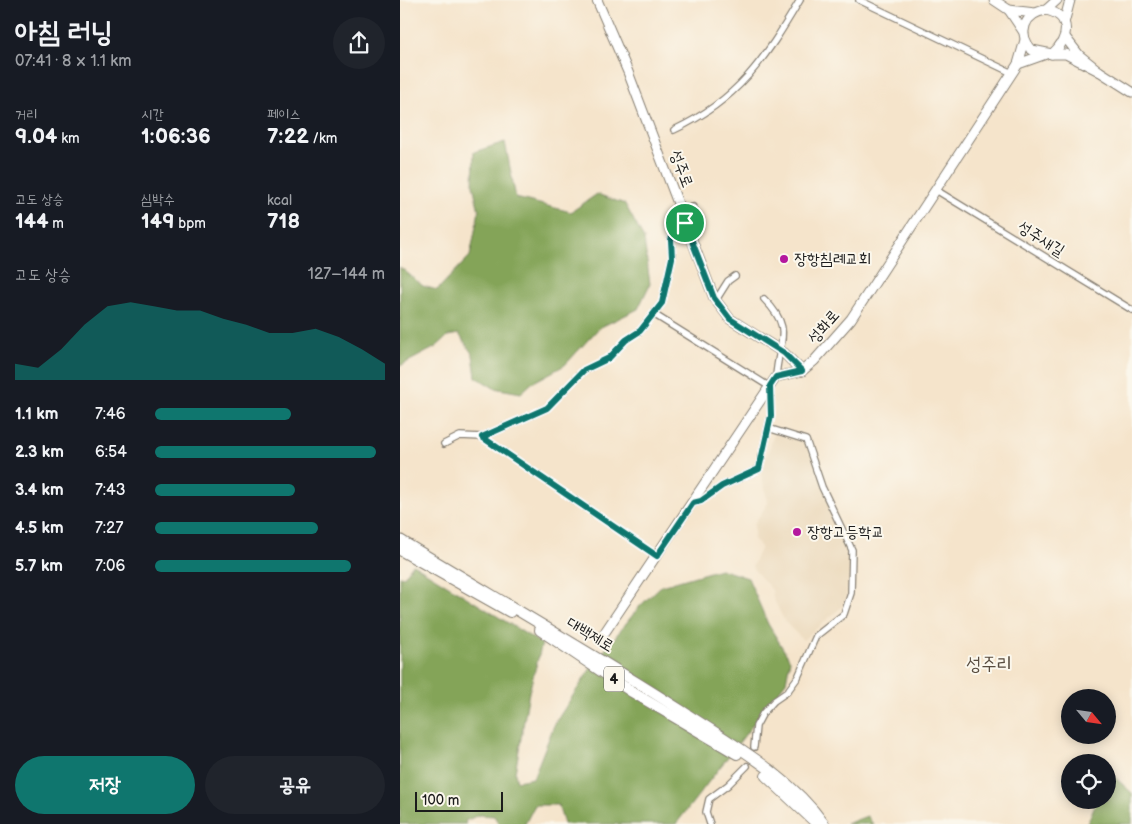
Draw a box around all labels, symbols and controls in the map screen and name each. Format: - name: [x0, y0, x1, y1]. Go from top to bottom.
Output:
- text: 아침 러닝: [15, 16, 113, 49]
- button: share: [333, 17, 385, 69]
- text: 07:41 · 8 × 1.1 km: [15, 52, 131, 71]
- text: 거리: [15, 106, 38, 123]
- text: 시간: [141, 106, 164, 123]
- text: 페이스: [267, 106, 301, 123]
- text: 9.04: [15, 124, 57, 149]
- text: 1:06:36: [141, 124, 211, 149]
- text: 7:22: [267, 124, 309, 149]
- text: km: [57, 130, 80, 147]
- text: /km: [309, 130, 337, 147]
- street label: 성주로: [665, 148, 697, 190]
- text: 고도 상승: [15, 191, 64, 208]
- text: 심박수: [141, 191, 175, 208]
- text: kcal: [267, 192, 292, 209]
- pin: [664, 202, 706, 244]
- text: 144: [15, 209, 49, 234]
- text: 149: [141, 209, 175, 234]
- text: 718: [267, 209, 300, 234]
- icon: arrive: [671, 209, 699, 237]
- text: m: [49, 215, 64, 232]
- text: bpm: [175, 215, 206, 232]
- street label: 성주새길: [1014, 217, 1068, 261]
- place label: 장항침례교회: [794, 250, 871, 269]
- marker: 장항침례교회: [778, 253, 790, 265]
- text: 127–144 m: [308, 265, 385, 284]
- text: 고도 상승: [15, 266, 71, 285]
- street label: 성화로: [804, 306, 844, 348]
- text: 1.1 km: [15, 405, 58, 424]
- text: 7:46: [95, 405, 126, 424]
- text: 2.3 km: [15, 443, 64, 462]
- text: 6:54: [95, 443, 127, 462]
- text: 3.4 km: [15, 481, 64, 500]
- text: 7:43: [95, 481, 126, 500]
- text: 4.5 km: [15, 519, 64, 538]
- text: 7:27: [95, 519, 123, 538]
- place label: 장항고등학교: [807, 523, 884, 542]
- marker: 장항고등학교: [791, 526, 803, 538]
- text: 5.7 km: [15, 557, 63, 576]
- text: 7:06: [95, 557, 125, 576]
- street label: 대백제로: [563, 614, 617, 656]
- district label: 성주리: [966, 653, 1012, 676]
- road number: 4: [604, 666, 624, 692]
- north arrow: [1061, 689, 1116, 744]
- map controls: [1061, 689, 1116, 809]
- button: locate: [1061, 754, 1116, 809]
- button: 저장: [15, 756, 195, 814]
- button: 공유: [205, 756, 385, 814]
- scale bar: [415, 789, 502, 812]
- text: 100 m: [422, 792, 459, 809]

